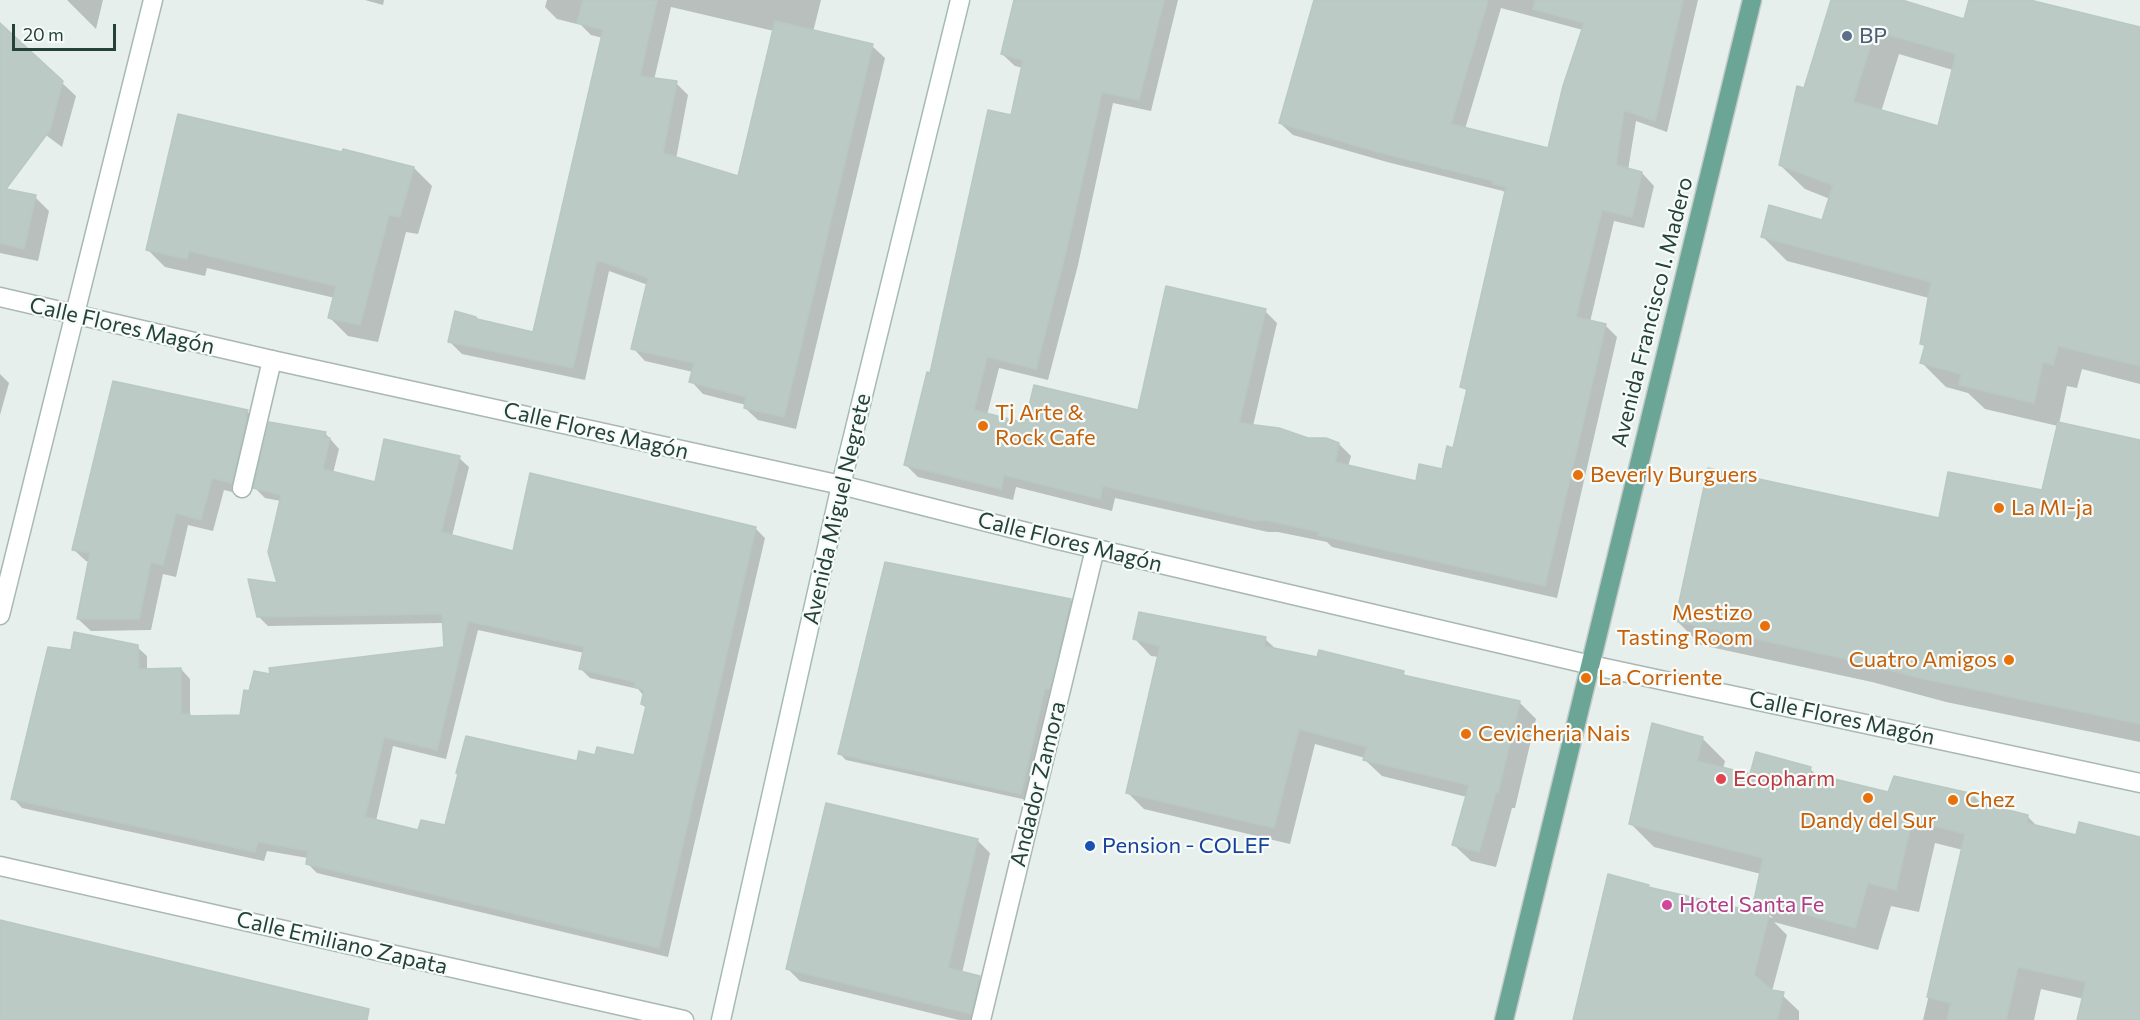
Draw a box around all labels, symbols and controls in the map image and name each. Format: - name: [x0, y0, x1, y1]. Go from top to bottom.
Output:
- scale bar: [15, 12, 118, 50]
- text: 20 m: [23, 23, 64, 45]
- place label: BP: [1859, 23, 1887, 49]
- marker: BP: [1840, 29, 1854, 43]
- street label: Avenida Francisco I. Madero: [1606, 174, 1698, 450]
- street label: Calle Flores Magón: [27, 292, 217, 360]
- street label: Avenida Miguel Negrete: [798, 391, 876, 627]
- street label: Calle Flores Magón: [501, 397, 691, 465]
- place label: Tj Arte & Rock Cafe: [995, 400, 1096, 452]
- marker: Tj Arte & Rock Cafe: [976, 419, 990, 433]
- place label: Beverly Burguers: [1590, 462, 1758, 488]
- marker: Beverly Burguers: [1571, 468, 1585, 482]
- place label: La MI-ja: [2011, 495, 2093, 521]
- marker: La MI-ja: [1992, 501, 2006, 515]
- street label: Calle Flores Magón: [975, 506, 1165, 578]
- place label: Mestizo Tasting Room: [1616, 600, 1753, 652]
- marker: Mestizo Tasting Room: [1758, 619, 1772, 633]
- place label: Cuatro Amigos: [1849, 647, 1997, 673]
- marker: Cuatro Amigos: [2002, 653, 2016, 667]
- place label: La Corriente: [1598, 665, 1722, 691]
- marker: La Corriente: [1579, 671, 1593, 685]
- street label: Calle Flores Magón: [1747, 685, 1937, 751]
- street label: Andador Zamora: [1005, 699, 1071, 869]
- place label: Cevicheria Nais: [1478, 721, 1630, 747]
- marker: Cevicheria Nais: [1459, 727, 1473, 741]
- place label: Ecopharm: [1733, 766, 1835, 792]
- marker: Ecopharm: [1714, 772, 1728, 786]
- place label: Chez: [1965, 787, 2015, 813]
- marker: Dandy del Sur: [1861, 791, 1875, 805]
- marker: Chez: [1946, 793, 1960, 807]
- place label: Dandy del Sur: [1800, 808, 1936, 834]
- place label: Pension - COLEF: [1102, 833, 1270, 859]
- marker: Pension - COLEF: [1083, 839, 1097, 853]
- place label: Hotel Santa Fe: [1679, 892, 1824, 918]
- marker: Hotel Santa Fe: [1660, 898, 1674, 912]
- street label: Calle Emiliano Zapata: [234, 906, 450, 980]

